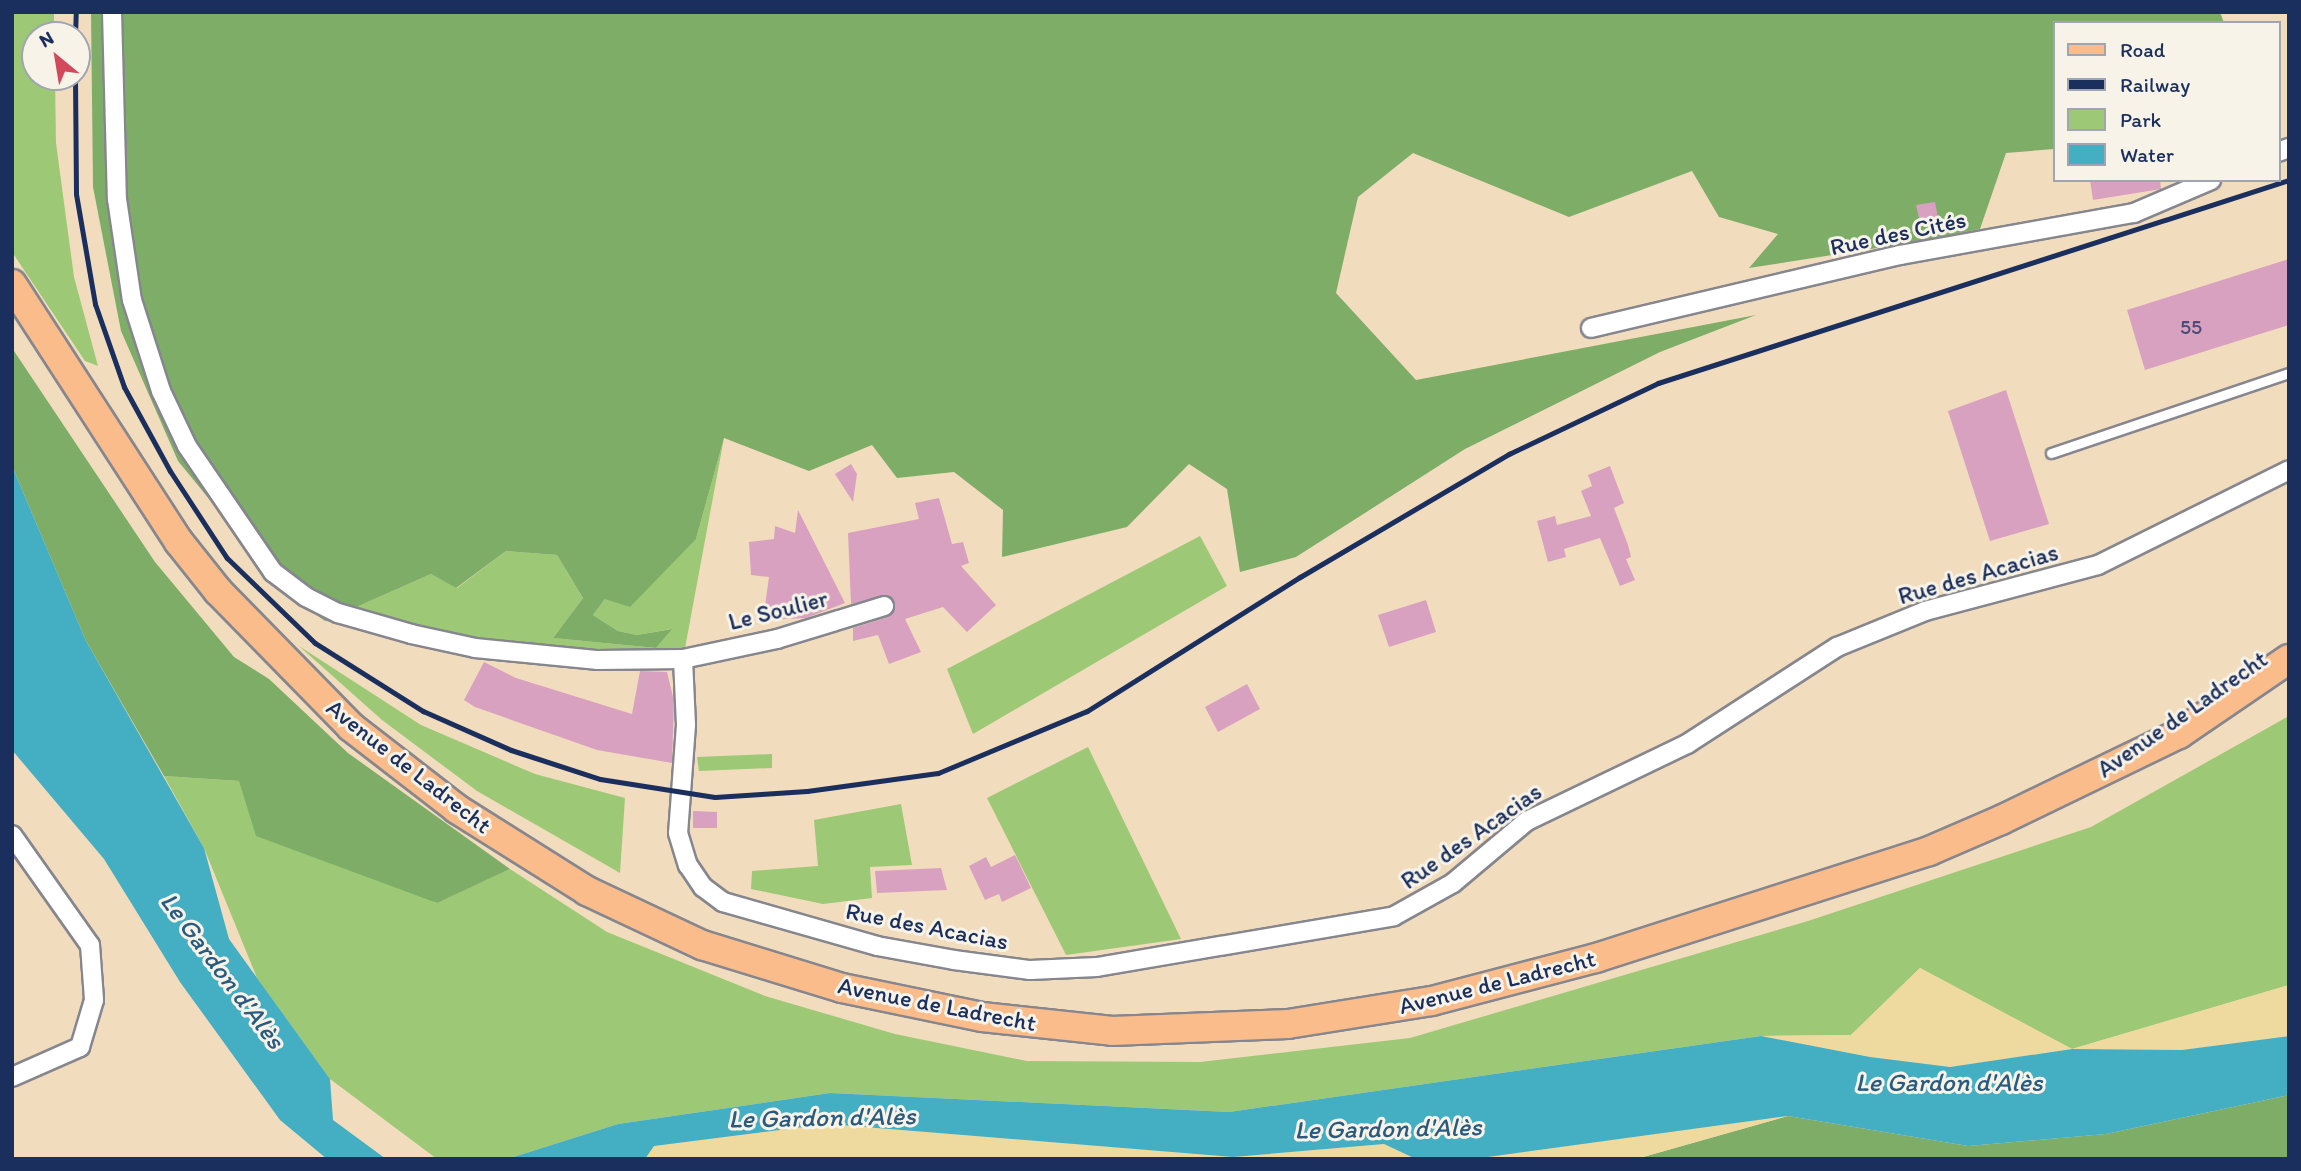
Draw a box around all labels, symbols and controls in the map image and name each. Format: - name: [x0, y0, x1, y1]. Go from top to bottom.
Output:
- north arrow: [21, 21, 91, 91]
- legend: [2052, 21, 2280, 182]
- text: N: [35, 26, 58, 52]
- text: Road: [2120, 37, 2165, 62]
- text: Railway: [2120, 72, 2190, 97]
- text: Park: [2120, 107, 2161, 132]
- text: Water: [2120, 142, 2174, 167]
- street label: Rue des Cités: [1828, 205, 1968, 261]
- house number: 55: [2180, 314, 2202, 340]
- street label: Rue des Acacias: [1895, 537, 2061, 611]
- street label: Le Soulier: [725, 584, 831, 636]
- street label: Avenue de Ladrecht: [2091, 644, 2273, 784]
- street label: Avenue de Ladrecht: [321, 693, 497, 839]
- street label: Rue des Acacias: [1395, 777, 1547, 895]
- water label: Le Gardon d'Alès: [153, 886, 291, 1056]
- street label: Rue des Acacias: [843, 896, 1011, 956]
- street label: Avenue de Ladrecht: [1396, 944, 1598, 1020]
- street label: Avenue de Ladrecht: [835, 971, 1039, 1037]
- water label: Le Gardon d'Alès: [1855, 1067, 2043, 1099]
- water label: Le Gardon d'Alès: [728, 1101, 916, 1135]
- water label: Le Gardon d'Alès: [1294, 1112, 1482, 1146]

